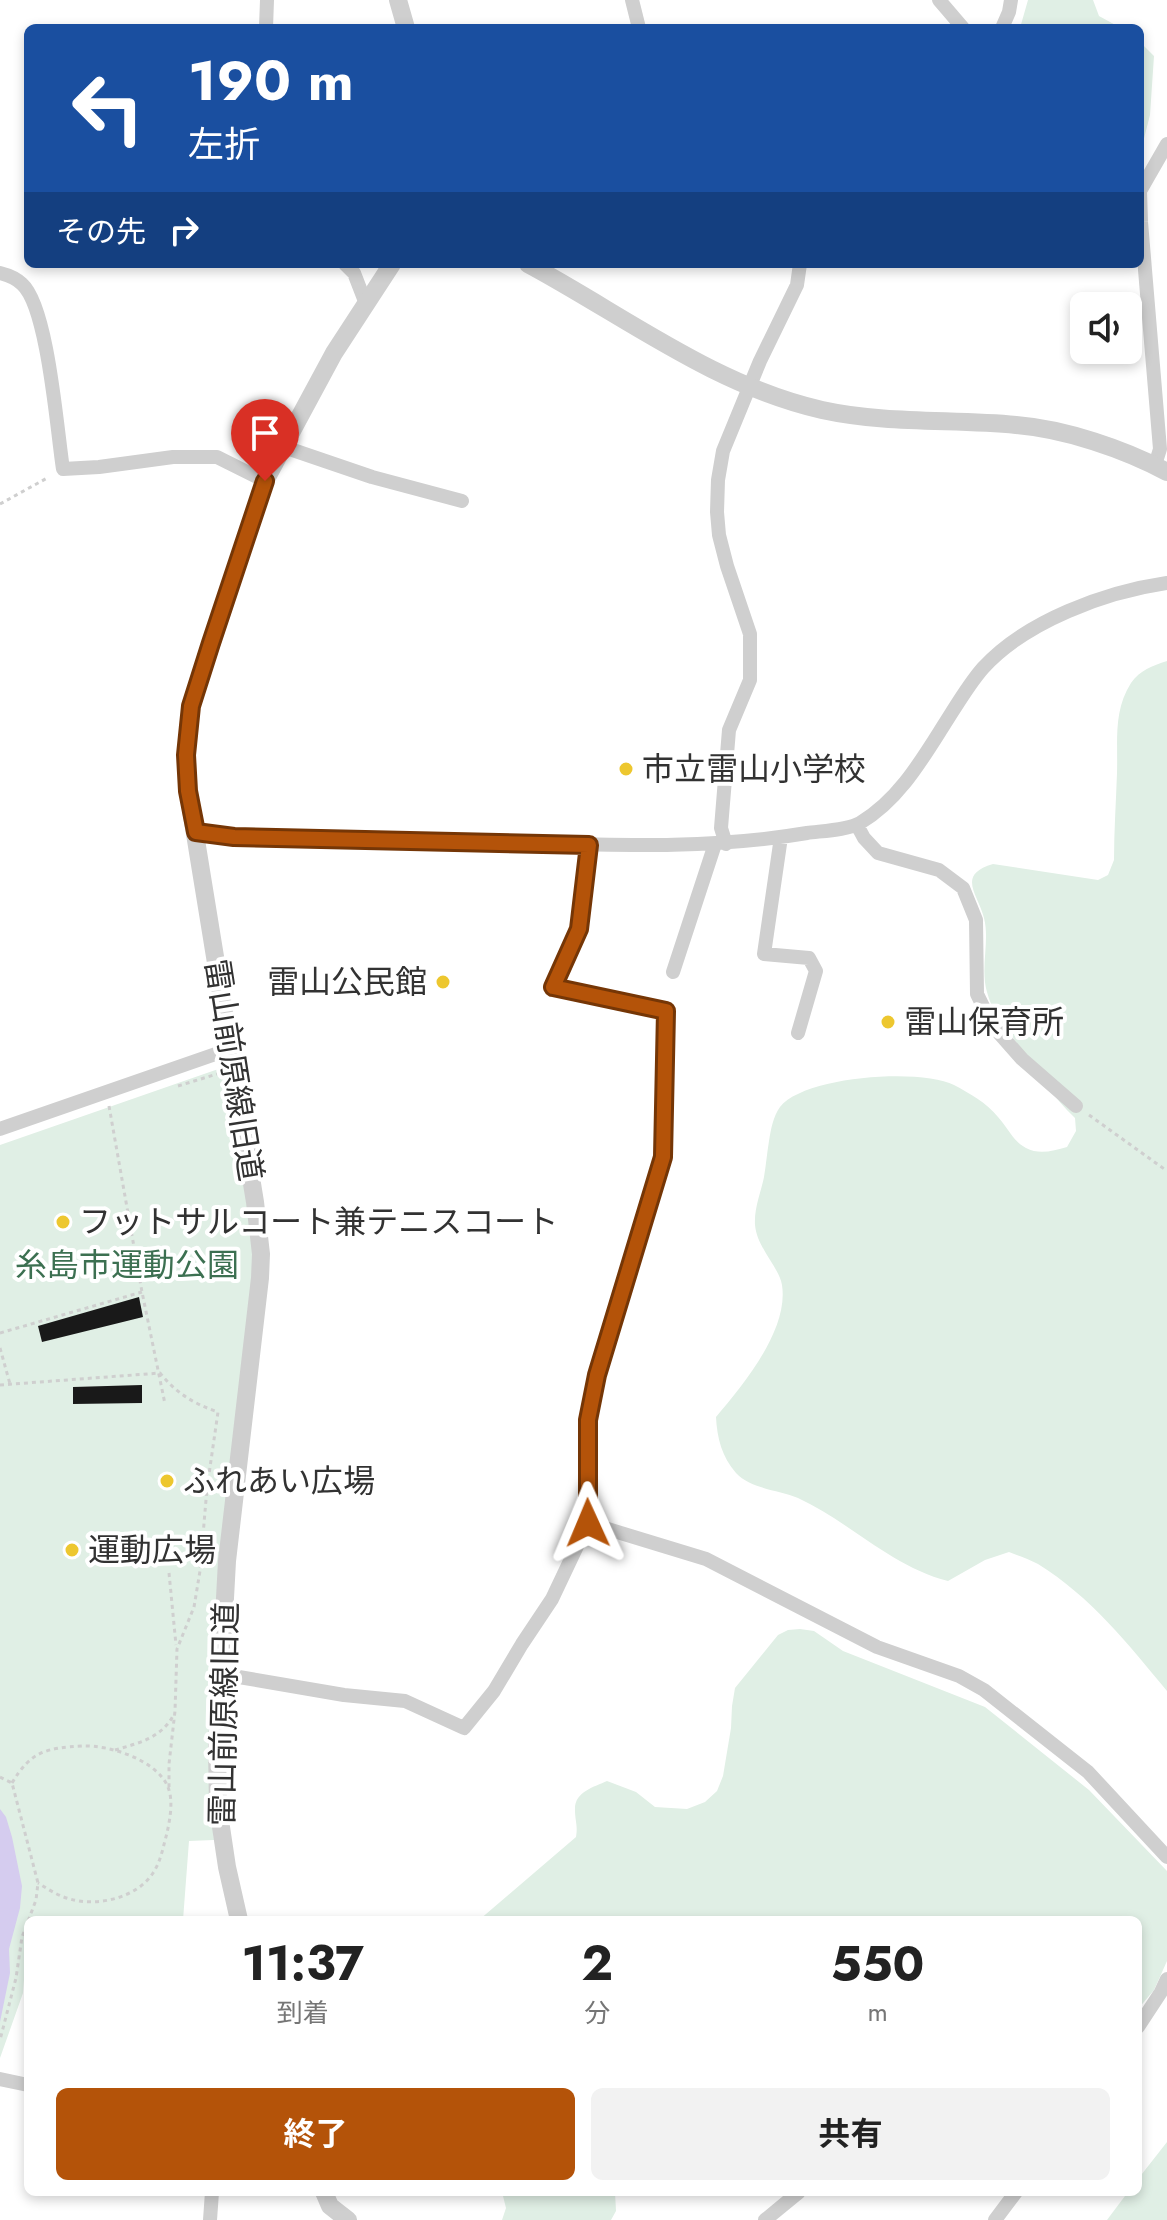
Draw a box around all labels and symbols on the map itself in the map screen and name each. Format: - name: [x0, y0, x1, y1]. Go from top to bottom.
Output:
- pin: [231, 399, 299, 481]
- place label: 市立雷山小学校: [642, 746, 866, 792]
- marker: 市立雷山小学校: [617, 760, 635, 778]
- street label: 雷山前原線旧道: [194, 956, 274, 1184]
- place label: 雷山公民館: [267, 959, 427, 1005]
- marker: 雷山公民館: [434, 973, 452, 991]
- place label: 雷山保育所: [904, 999, 1064, 1045]
- marker: 雷山保育所: [879, 1013, 897, 1031]
- place label: フットサルコート兼テニスコート: [79, 1199, 558, 1245]
- marker: フットサルコート兼テニスコート: [54, 1213, 72, 1231]
- park label: 糸島市運動公園: [15, 1242, 239, 1288]
- place label: ふれあい広場: [183, 1458, 375, 1504]
- marker: ふれあい広場: [158, 1472, 176, 1490]
- position arrow: [546, 1481, 630, 1565]
- place label: 運動広場: [88, 1527, 216, 1573]
- marker: 運動広場: [63, 1541, 81, 1559]
- street label: 雷山前原線旧道: [199, 1602, 249, 1826]

